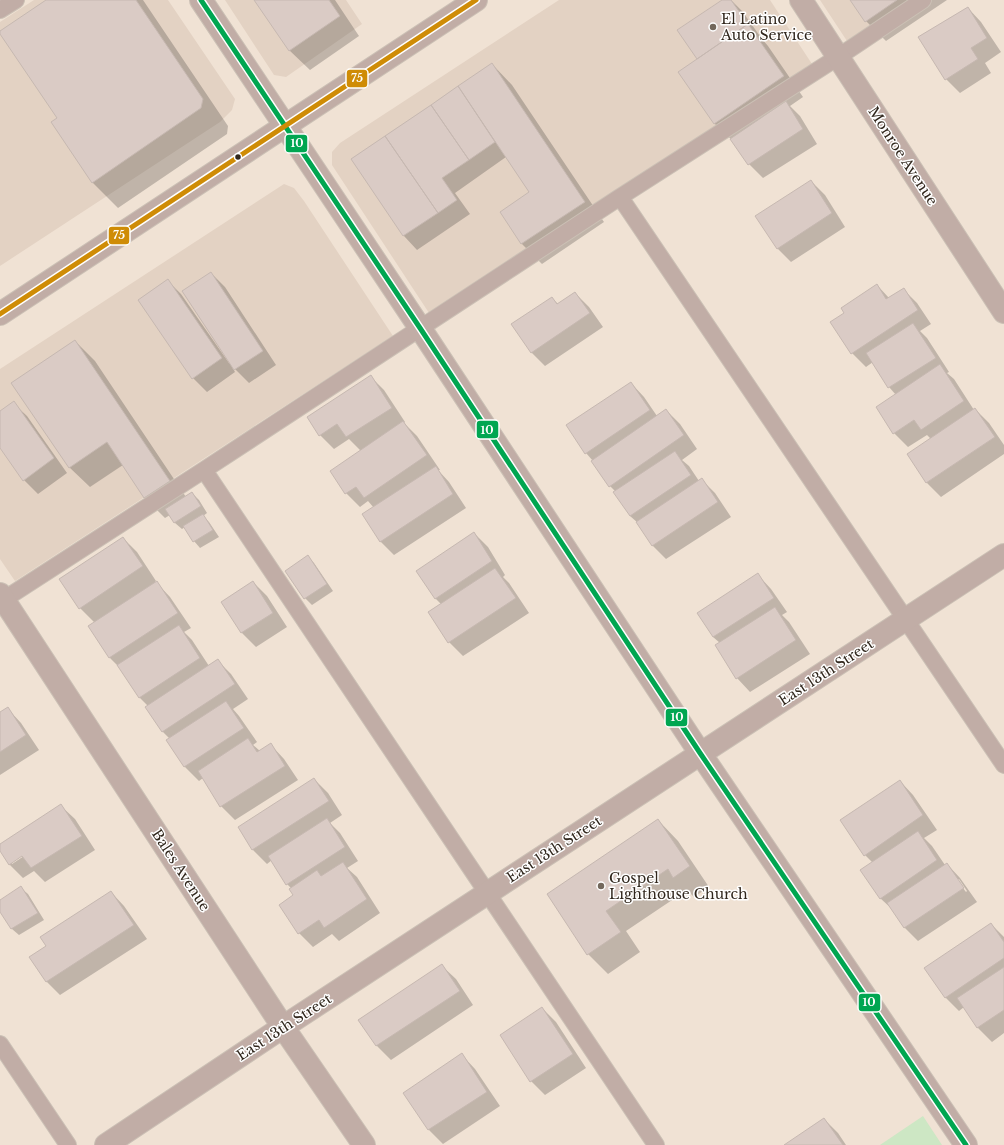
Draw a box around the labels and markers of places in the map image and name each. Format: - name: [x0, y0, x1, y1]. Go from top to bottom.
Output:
- place label: El Latino Auto Service: [720, 10, 812, 44]
- marker: El Latino Auto Service: [708, 22, 718, 32]
- unlabelled marker: [233, 152, 243, 162]
- place label: Gospel Lighthouse Church: [609, 869, 748, 903]
- marker: Gospel Lighthouse Church: [596, 881, 606, 891]

